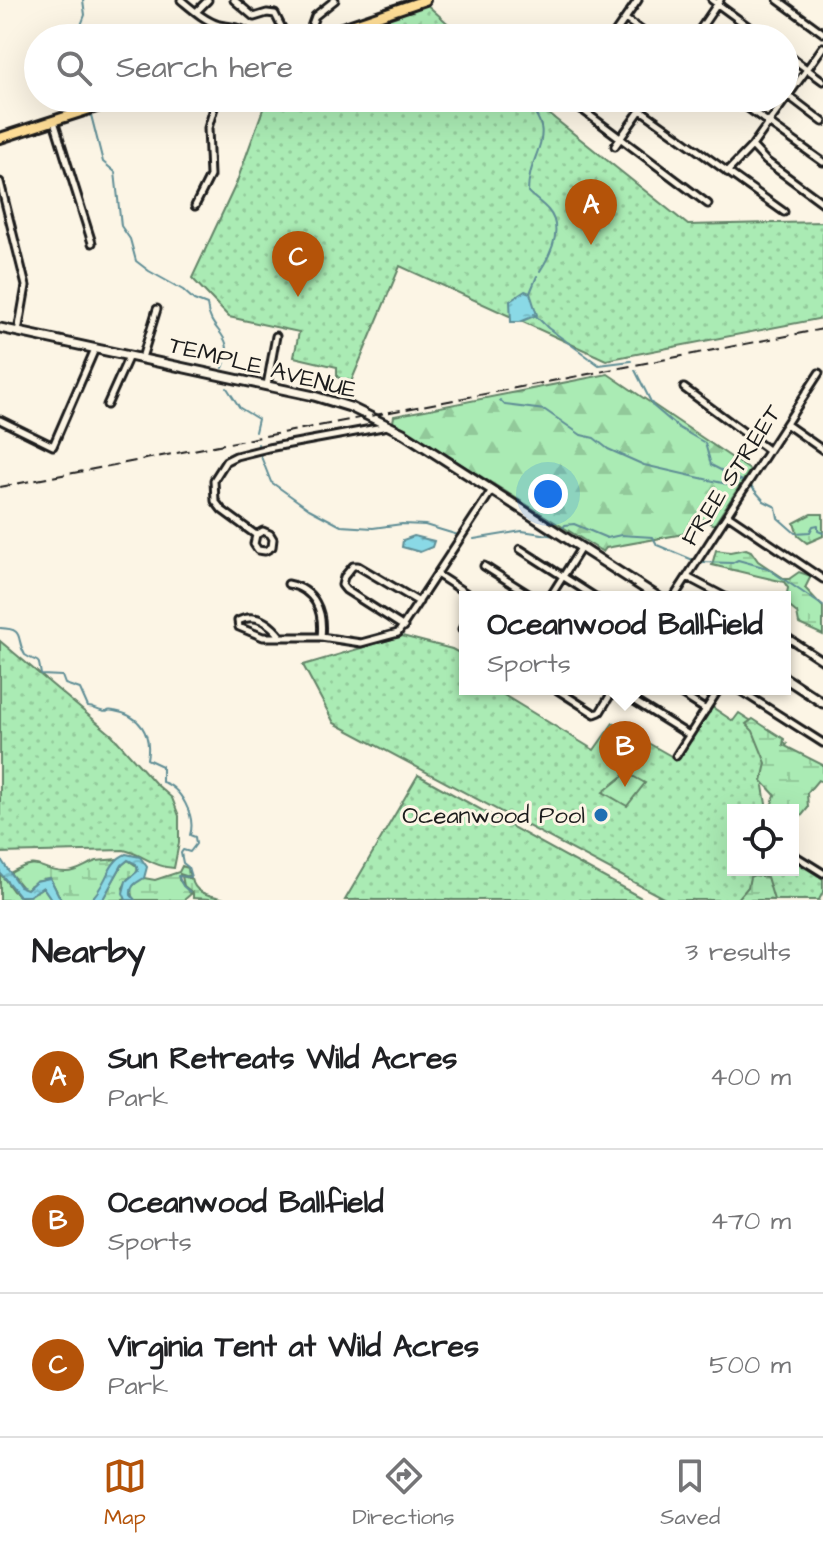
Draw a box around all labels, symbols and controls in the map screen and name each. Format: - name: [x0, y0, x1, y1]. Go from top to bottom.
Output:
- search box: [24, 24, 799, 112]
- icon: search: [52, 46, 96, 90]
- text: Search here: [116, 47, 293, 89]
- pin: A: [565, 179, 617, 245]
- pin: C: [272, 231, 324, 297]
- street label: TEMPLE AVENUE: [165, 328, 360, 408]
- street label: FREE STREET: [673, 398, 790, 553]
- your location: [528, 474, 568, 514]
- popup: [459, 591, 791, 695]
- text: Oceanwood Ballfield: [487, 604, 763, 646]
- text: Sports: [487, 646, 571, 682]
- pin: B: [599, 721, 651, 787]
- place label: Oceanwood Pool: [402, 799, 585, 833]
- map controls: [727, 804, 799, 876]
- button: locate: [727, 804, 799, 876]
- marker: Oceanwood Pool: [592, 806, 610, 824]
- text: Nearby: [32, 928, 146, 976]
- text: 3 results: [685, 934, 791, 970]
- text: Sun Retreats Wild Acres: [108, 1038, 457, 1080]
- text: A: [50, 1059, 66, 1095]
- text: 400 m: [710, 1059, 791, 1095]
- text: Park: [108, 1080, 168, 1116]
- text: Oceanwood Ballfield: [108, 1182, 384, 1224]
- text: B: [49, 1203, 67, 1239]
- text: 470 m: [710, 1203, 791, 1239]
- text: Sports: [108, 1224, 192, 1260]
- text: Virginia Tent at Wild Acres: [108, 1326, 479, 1368]
- text: C: [49, 1347, 67, 1383]
- text: 500 m: [709, 1347, 791, 1383]
- text: Park: [108, 1368, 168, 1404]
- tab: Map: [103, 1454, 147, 1533]
- tab: Directions: [352, 1454, 455, 1533]
- tab: Saved: [660, 1454, 720, 1533]

